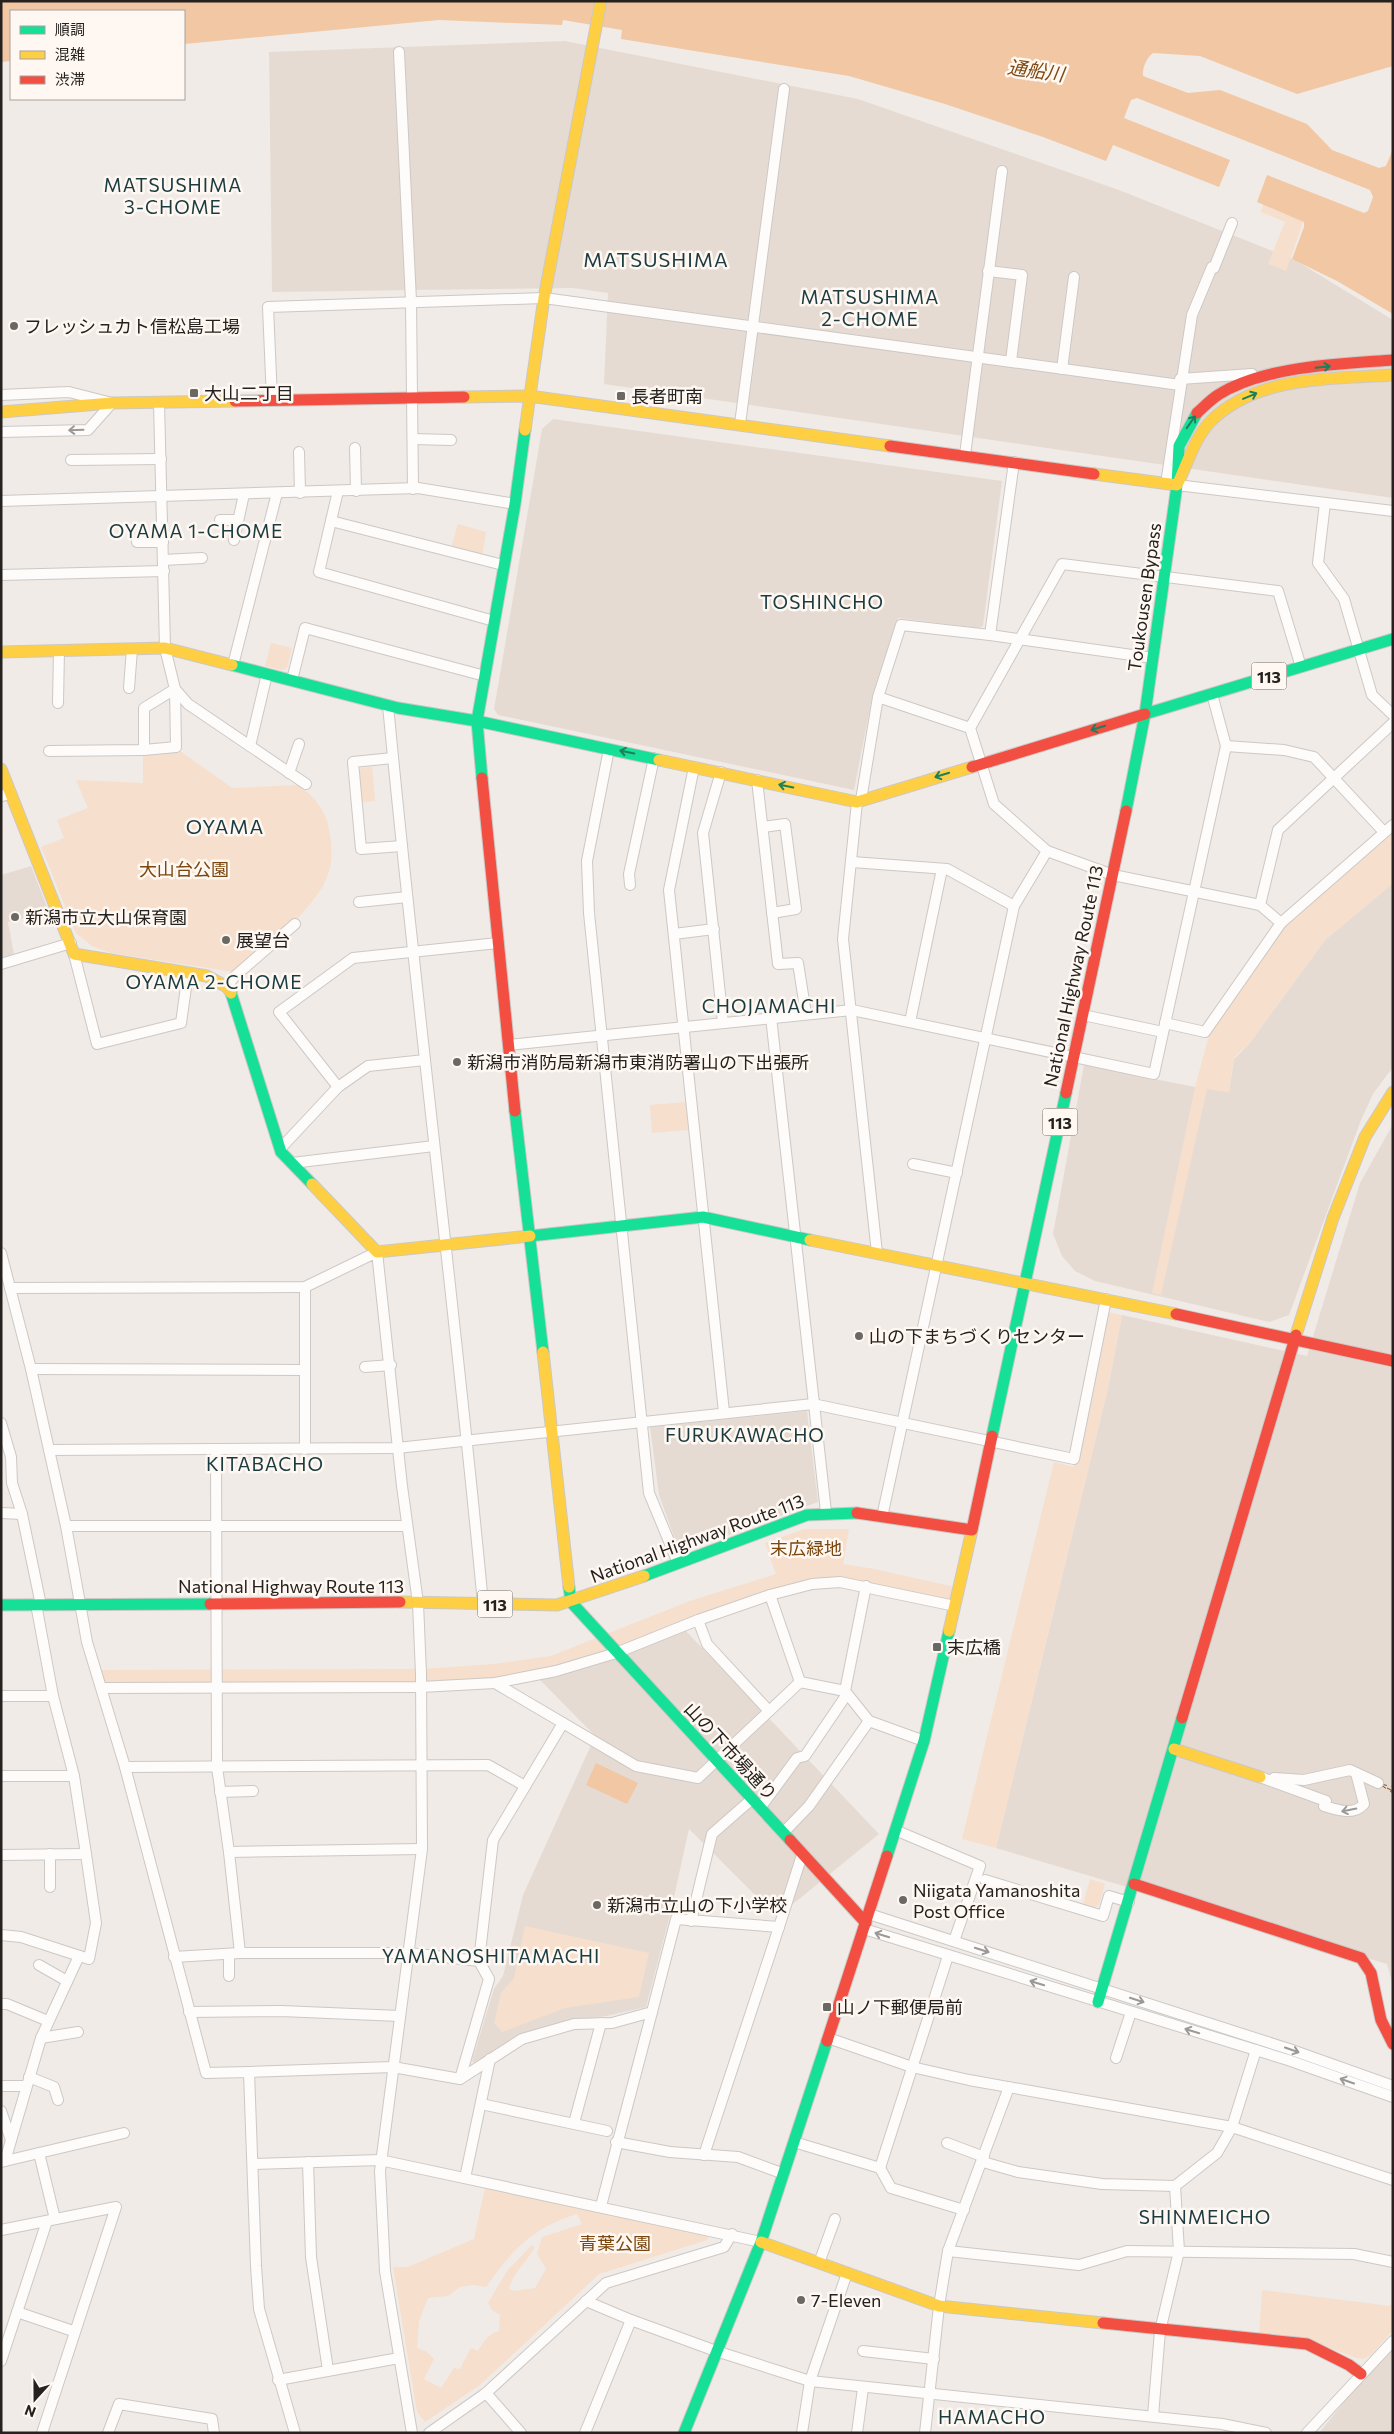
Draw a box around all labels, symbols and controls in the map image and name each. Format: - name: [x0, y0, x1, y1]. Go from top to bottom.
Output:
- legend: [10, 10, 185, 100]
- text: 順調: [55, 20, 85, 38]
- text: 混雑: [55, 45, 85, 63]
- water label: 通船川: [1006, 55, 1068, 86]
- text: 渋滞: [55, 70, 85, 88]
- district label: MATSUSHIMA 3-CHOME: [104, 173, 242, 218]
- district label: MATSUSHIMA: [583, 247, 729, 271]
- district label: MATSUSHIMA 2-CHOME: [801, 285, 939, 330]
- place label: フレッシュカト信松島工場: [24, 315, 240, 337]
- marker: フレッシュカト信松島工場: [8, 320, 20, 332]
- one-way arrow: [1314, 362, 1330, 372]
- place label: 大山二丁目: [204, 382, 294, 404]
- place label: 長者町南: [631, 385, 703, 407]
- marker: 大山二丁目: [188, 387, 200, 399]
- marker: 長者町南: [615, 390, 627, 402]
- one-way arrow: [1242, 390, 1257, 399]
- one-way arrow: [1186, 415, 1196, 429]
- one-way arrow: [68, 425, 84, 435]
- district label: OYAMA 1-CHOME: [109, 519, 283, 542]
- street label: Toukousen Bypass: [1123, 521, 1165, 673]
- district label: TOSHINCHO: [760, 590, 884, 613]
- road number: 113: [1252, 662, 1286, 689]
- one-way arrow: [1090, 724, 1106, 734]
- one-way arrow: [619, 747, 635, 757]
- one-way arrow: [935, 771, 951, 781]
- one-way arrow: [778, 781, 794, 791]
- district label: OYAMA: [186, 814, 264, 838]
- park label: 大山台公園: [139, 858, 229, 880]
- street label: National Highway Route 113: [1039, 863, 1107, 1089]
- place label: 新潟市立大山保育園: [25, 906, 187, 928]
- marker: 新潟市立大山保育園: [9, 911, 21, 923]
- place label: 展望台: [236, 929, 290, 951]
- marker: 展望台: [220, 934, 232, 946]
- district label: OYAMA 2-CHOME: [125, 970, 303, 993]
- district label: CHOJAMACHI: [702, 994, 836, 1017]
- place label: 新潟市消防局新潟市東消防署山の下出張所: [467, 1051, 809, 1073]
- marker: 新潟市消防局新潟市東消防署山の下出張所: [451, 1056, 463, 1068]
- road number: 113: [1042, 1108, 1078, 1136]
- place label: 山の下まちづくりセンター: [869, 1325, 1085, 1347]
- marker: 山の下まちづくりセンター: [853, 1330, 865, 1342]
- district label: FURUKAWACHO: [665, 1423, 825, 1446]
- district label: KITABACHO: [206, 1452, 324, 1475]
- street label: National Highway Route 113: [587, 1489, 807, 1587]
- park label: 末広緑地: [770, 1537, 842, 1559]
- street label: National Highway Route 113: [178, 1575, 404, 1597]
- road number: 113: [478, 1590, 512, 1618]
- place label: 末広橋: [947, 1636, 1001, 1658]
- marker: 末広橋: [931, 1641, 943, 1653]
- street label: 山の下市場通り: [680, 1697, 782, 1805]
- one-way arrow: [1342, 1806, 1358, 1815]
- place label: Niigata Yamanoshita Post Office: [913, 1879, 1080, 1922]
- place label: 新潟市立山の下小学校: [607, 1894, 787, 1916]
- marker: Niigata Yamanoshita Post Office: [897, 1894, 909, 1906]
- marker: 新潟市立山の下小学校: [591, 1899, 603, 1911]
- one-way arrow: [874, 1929, 890, 1939]
- district label: YAMANOSHITAMACHI: [382, 1944, 600, 1967]
- one-way arrow: [974, 1946, 990, 1956]
- one-way arrow: [1030, 1978, 1045, 1987]
- place label: 山ノ下郵便局前: [837, 1996, 963, 2018]
- one-way arrow: [1129, 1996, 1145, 2006]
- marker: 山ノ下郵便局前: [821, 2001, 833, 2013]
- one-way arrow: [1185, 2025, 1201, 2035]
- one-way arrow: [1283, 2046, 1299, 2056]
- one-way arrow: [1340, 2076, 1355, 2085]
- district label: SHINMEICHO: [1139, 2205, 1271, 2228]
- park label: 青葉公園: [579, 2232, 651, 2254]
- place label: 7-Eleven: [811, 2289, 881, 2311]
- marker: 7-Eleven: [795, 2294, 807, 2306]
- north arrow: [10, 2374, 60, 2424]
- text: N: [22, 2402, 38, 2421]
- district label: HAMACHO: [938, 2405, 1046, 2428]

